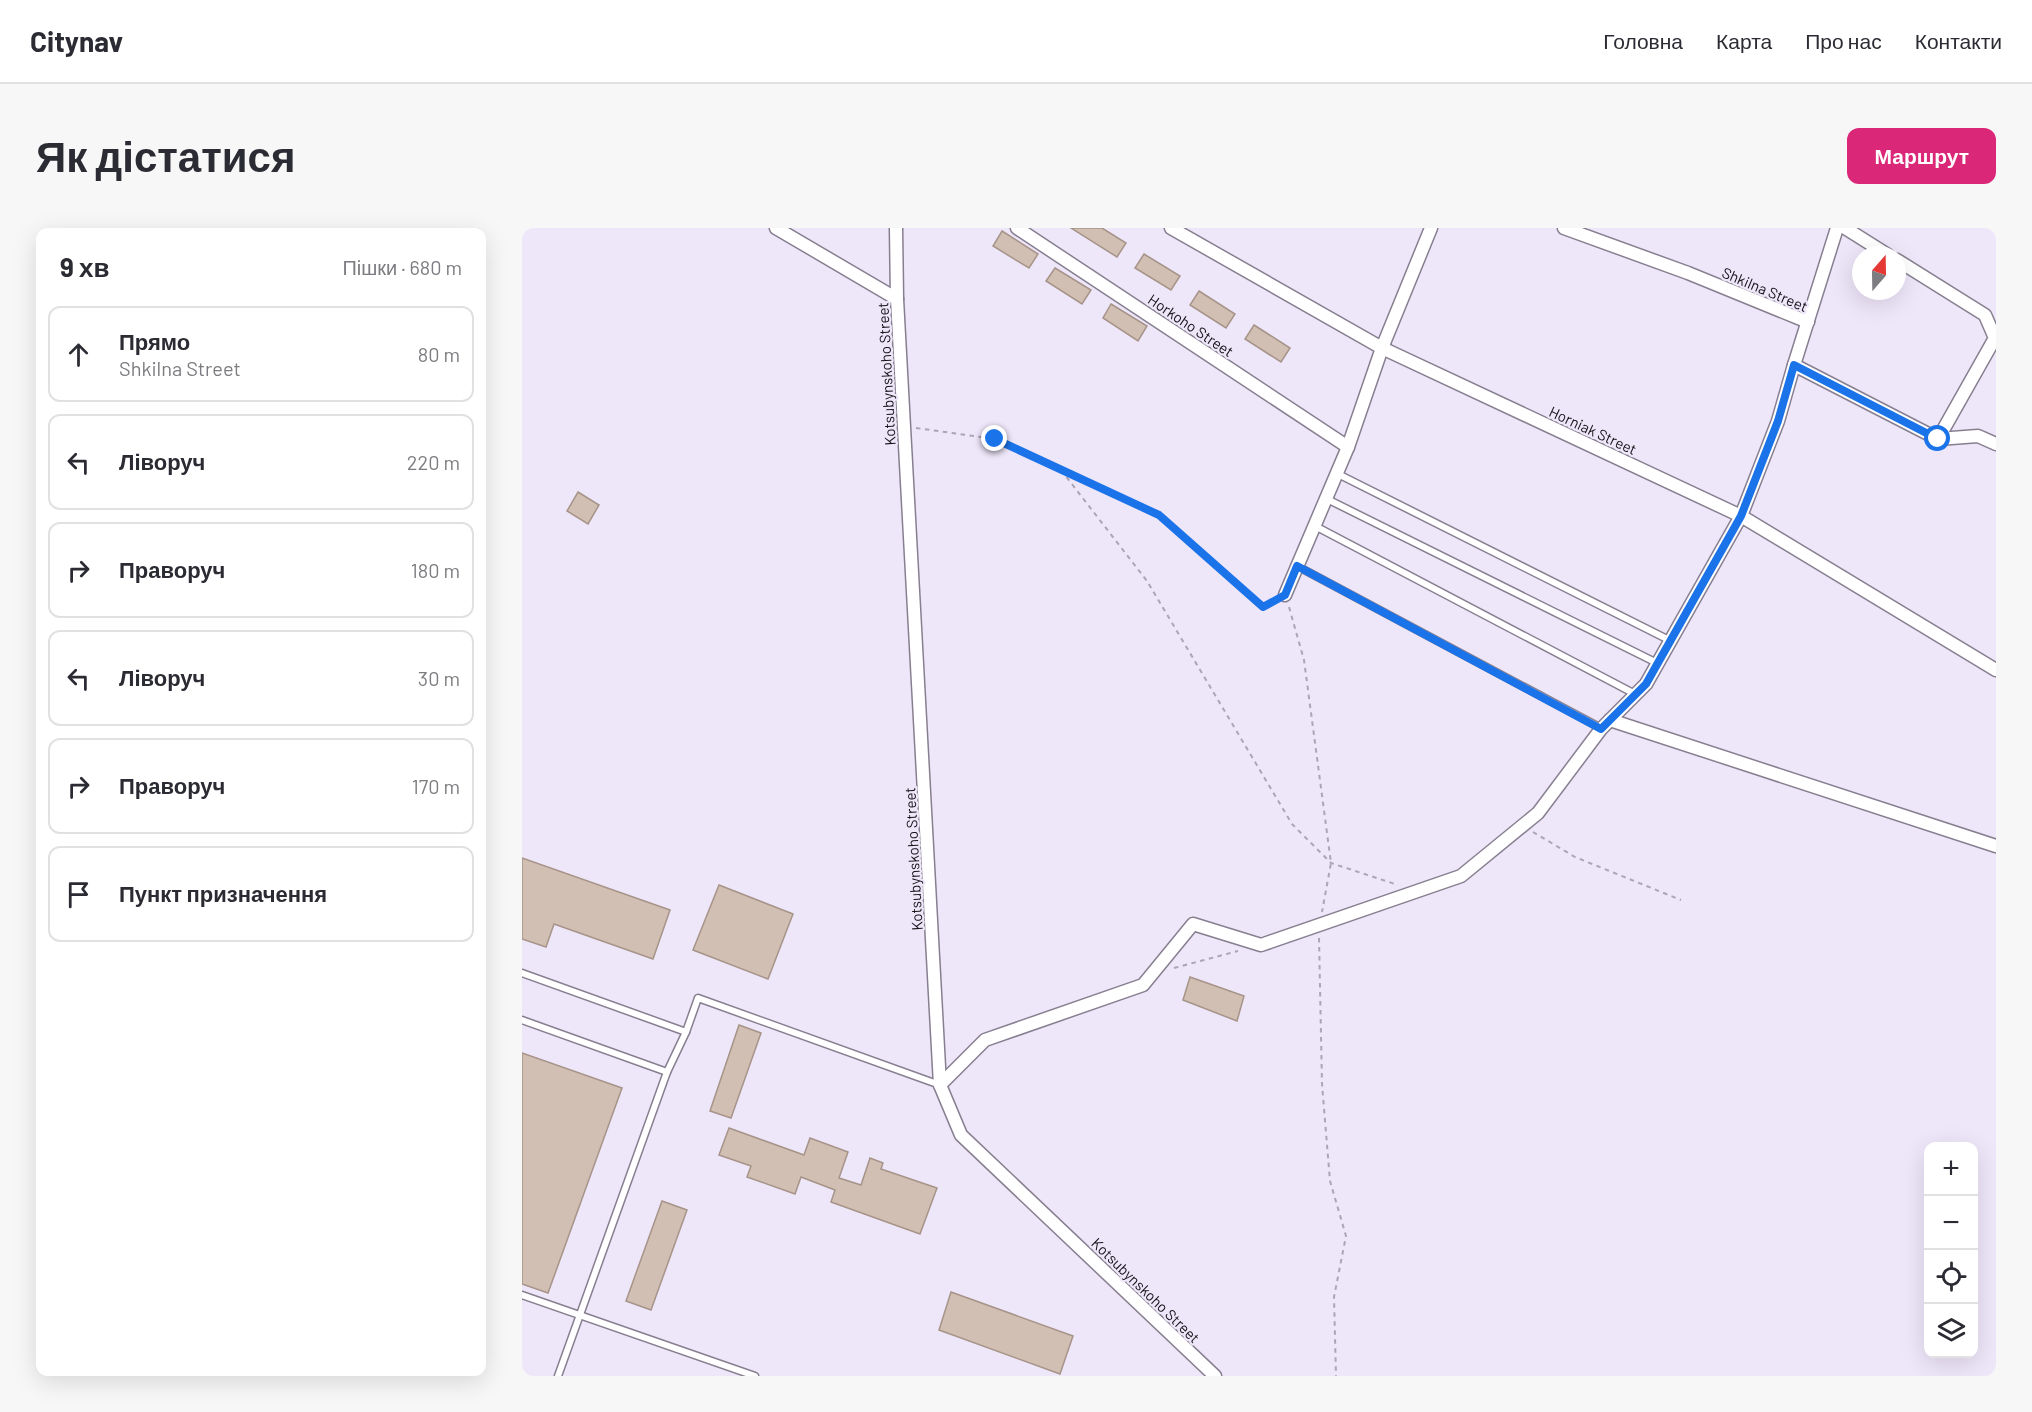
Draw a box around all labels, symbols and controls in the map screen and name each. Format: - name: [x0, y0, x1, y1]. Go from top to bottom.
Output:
- text: Citynav: [30, 24, 123, 58]
- text: Головна: [1603, 28, 1683, 53]
- text: Карта: [1716, 28, 1772, 53]
- text: Про нас: [1805, 28, 1882, 53]
- text: Контакти: [1915, 28, 2002, 53]
- button: Маршрут: [1847, 128, 1996, 184]
- text: Як дістатися: [36, 130, 295, 180]
- north arrow: [1852, 246, 1906, 300]
- text: 9 хв: [60, 251, 109, 282]
- text: Пішки · 680 m: [342, 255, 462, 279]
- street label: Shkilna Street: [1719, 263, 1811, 315]
- street label: Horkoho Street: [1145, 290, 1237, 360]
- street label: Kotsubynskoho Street: [873, 302, 899, 446]
- text: Прямо: [119, 328, 190, 354]
- icon: ahead: [62, 338, 95, 371]
- text: 80 m: [418, 342, 460, 366]
- text: Shkilna Street: [119, 356, 241, 380]
- street label: Horniak Street: [1546, 402, 1640, 458]
- route end: [981, 425, 1007, 451]
- route start: [1924, 425, 1950, 451]
- icon: left: [62, 446, 95, 479]
- text: Ліворуч: [119, 448, 205, 474]
- text: 220 m: [407, 450, 460, 474]
- icon: right: [62, 554, 95, 587]
- text: Праворуч: [119, 556, 225, 582]
- text: 180 m: [411, 558, 460, 582]
- icon: left: [62, 662, 95, 695]
- text: Ліворуч: [119, 664, 205, 690]
- text: 30 m: [418, 666, 460, 690]
- icon: right: [62, 770, 95, 803]
- text: Праворуч: [119, 772, 225, 798]
- text: 170 m: [412, 774, 460, 798]
- street label: Kotsubynskoho Street: [900, 787, 926, 931]
- icon: arrive: [62, 878, 95, 911]
- text: Пункт призначення: [119, 880, 327, 906]
- map controls: [1924, 1142, 1978, 1358]
- button: +: [1924, 1142, 1978, 1196]
- button: −: [1924, 1196, 1978, 1250]
- street label: Kotsubynskoho Street: [1088, 1234, 1204, 1346]
- button: locate: [1924, 1250, 1978, 1304]
- button: layers: [1924, 1304, 1978, 1358]

